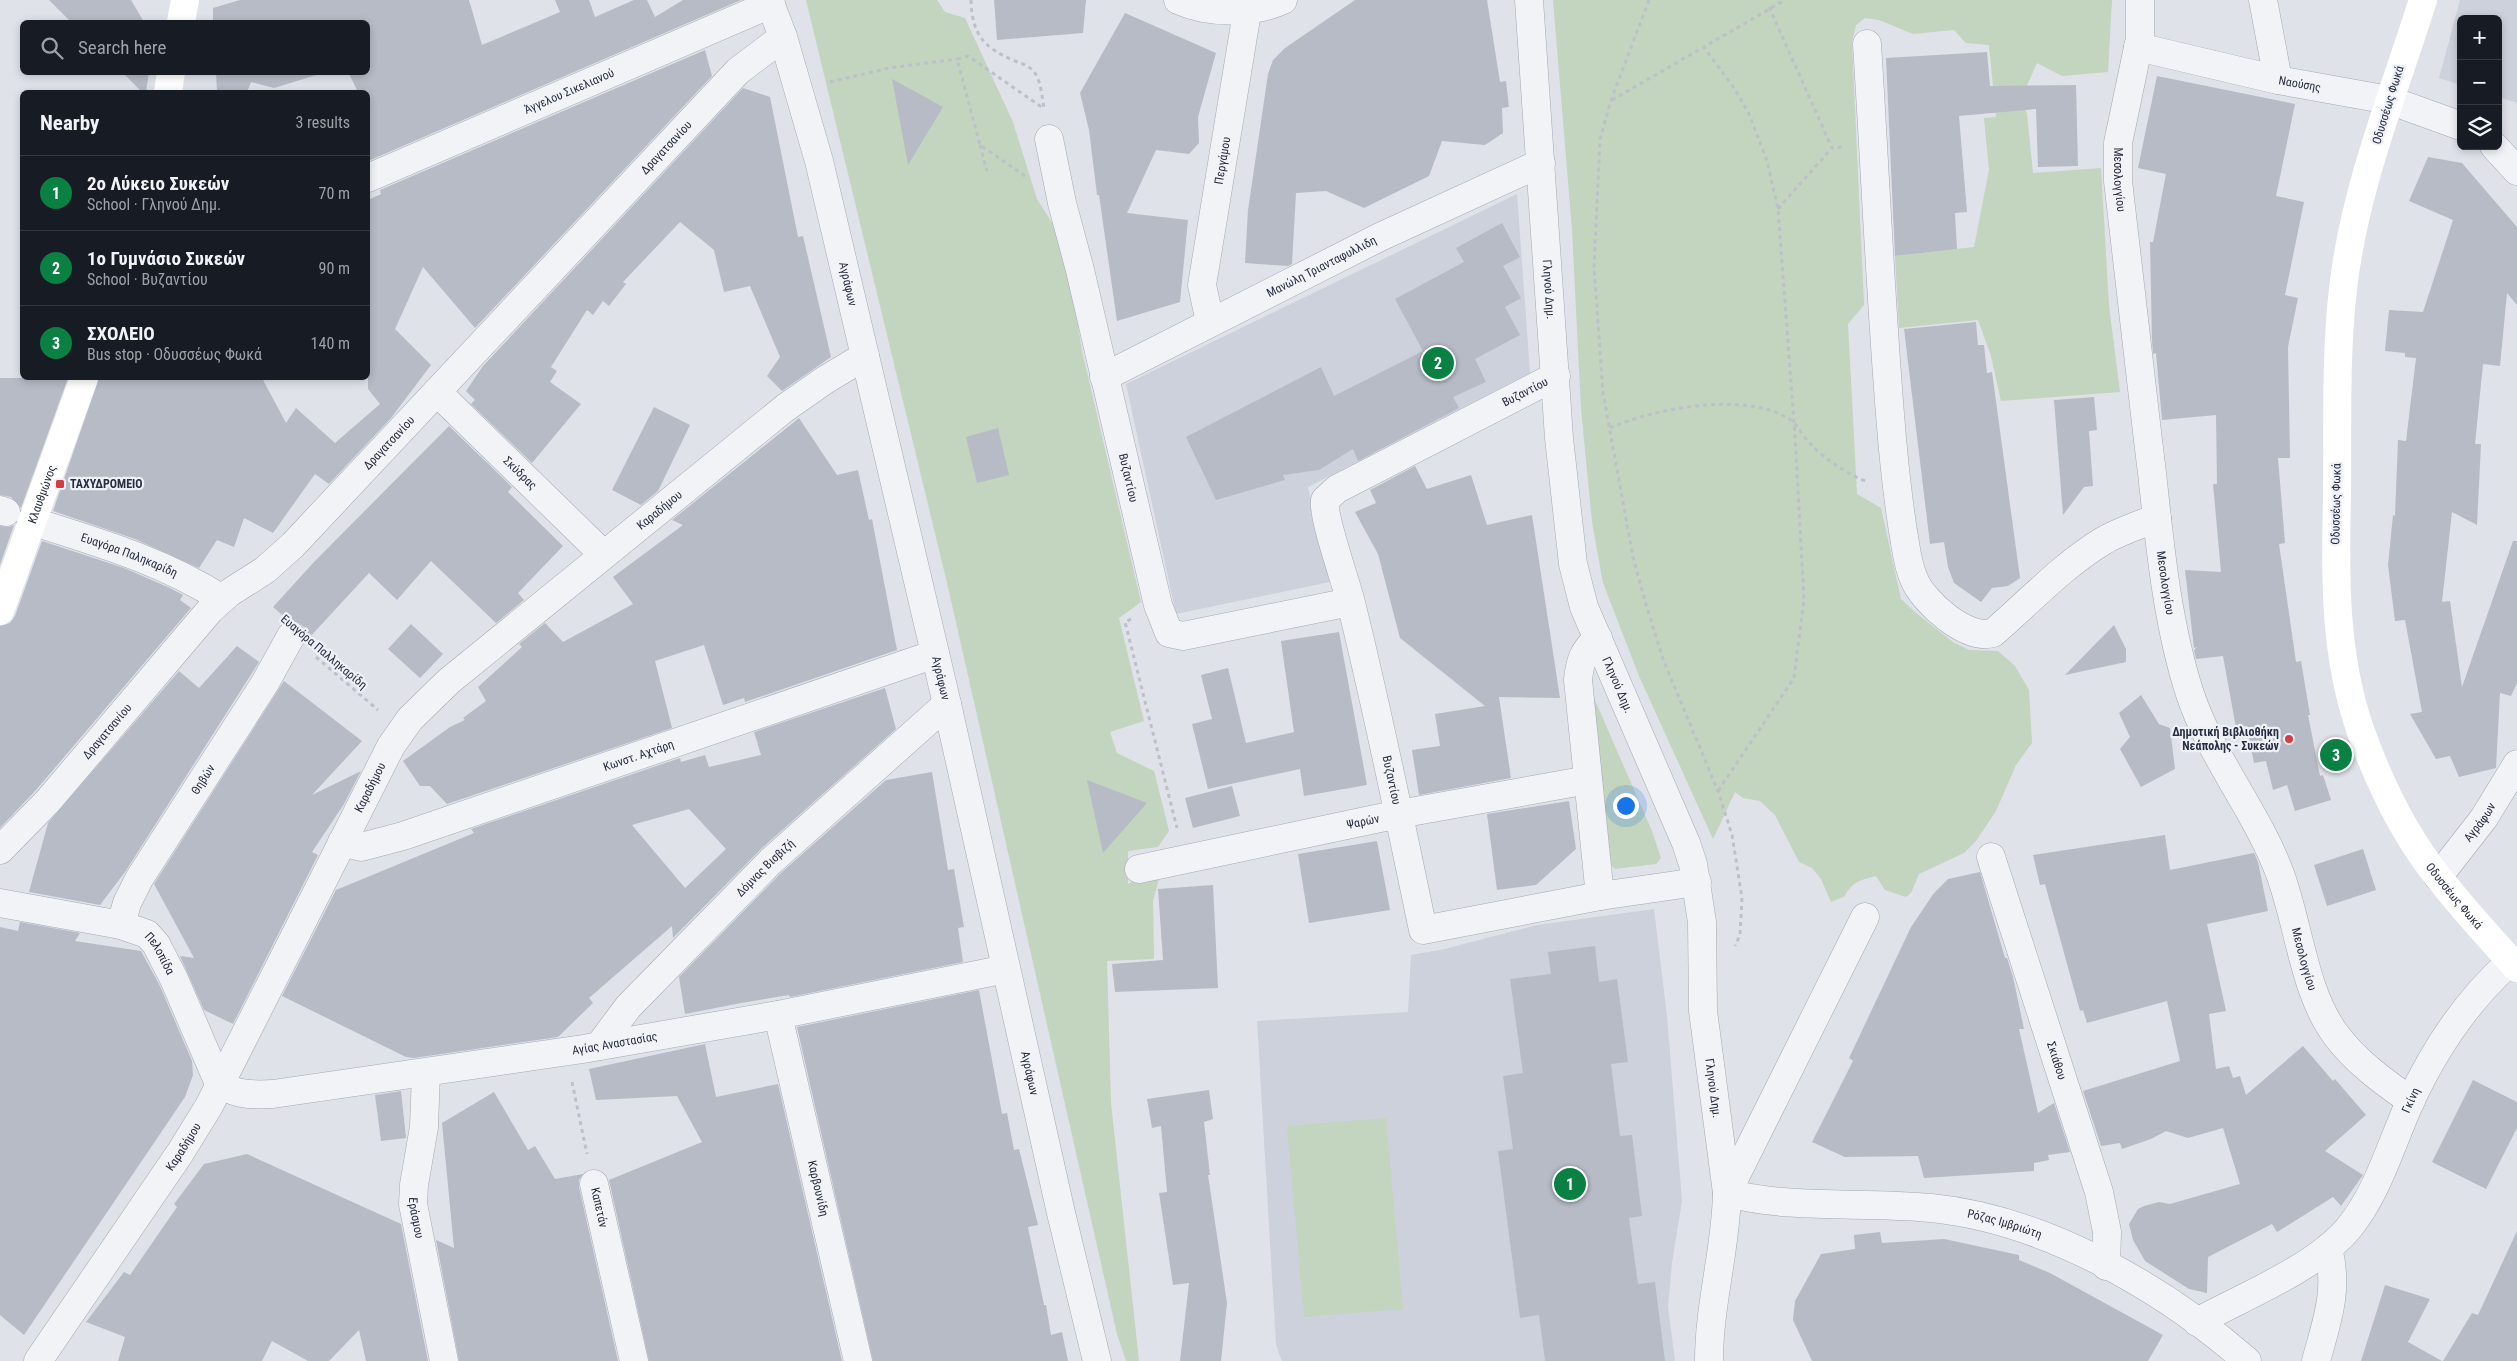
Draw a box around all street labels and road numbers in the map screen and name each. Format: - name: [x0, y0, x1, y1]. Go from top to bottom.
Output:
- street label: Οδυσσέως Φωκά: [2369, 64, 2407, 146]
- street label: Άγγελου Σικελιανού: [522, 65, 616, 117]
- street label: Ναούσης: [2277, 73, 2322, 95]
- street label: Δραγατσανίου: [638, 118, 695, 177]
- street label: Περγάμου: [1212, 135, 1233, 185]
- street label: Μεσολογγίου: [2111, 147, 2128, 213]
- street label: Μανώλη Τριανταφυλλιδη: [1264, 233, 1379, 300]
- street label: Γληνού Δημ.: [1540, 259, 1558, 320]
- street label: Αγράφων: [836, 261, 860, 307]
- street label: Βυζαντίου: [1500, 374, 1551, 410]
- street label: Δραγατσανίου: [360, 413, 418, 473]
- street label: Βυζαντίου: [1116, 452, 1141, 504]
- street label: Σκύδρας: [500, 454, 540, 493]
- street label: Κλαυθμώνος: [25, 463, 59, 526]
- street label: Οδυσσέως Φωκά: [2328, 463, 2344, 545]
- street label: Καραδήμου: [634, 487, 685, 533]
- street label: Ευαγόρα Παληκαρίδη: [79, 530, 180, 580]
- street label: Μεσολογγίου: [2154, 550, 2177, 616]
- street label: Ευαγόρα Παλληκαρίδη: [278, 612, 370, 692]
- street label: Αγράφων: [929, 655, 953, 702]
- street label: Γληνού Δημ.: [1599, 655, 1636, 715]
- street label: Δραγατσανίου: [80, 700, 135, 762]
- street label: Κωνστ. Αχτάρη: [601, 737, 676, 774]
- street label: Βυζαντίου: [1379, 754, 1404, 806]
- street label: Καραδήμου: [352, 760, 389, 815]
- street label: Θηβών: [188, 762, 218, 797]
- street label: Αγράφων: [2461, 800, 2499, 845]
- street label: Ψαρών: [1346, 811, 1381, 832]
- street label: Δόμνας Βισβιζή: [733, 836, 797, 900]
- street label: Οδυσσέως Φωκά: [2423, 860, 2486, 932]
- street label: Μεσολογγίου: [2289, 926, 2320, 993]
- street label: Πελοπίδα: [142, 929, 178, 977]
- street label: Αγίας Αναστασίας: [571, 1029, 659, 1058]
- street label: Σκιάθου: [2044, 1040, 2069, 1082]
- street label: Αγράφων: [1018, 1050, 1041, 1097]
- street label: Γληνού Δημ.: [1702, 1058, 1724, 1119]
- street label: Γκίνη: [2399, 1085, 2423, 1115]
- street label: Καραδήμου: [163, 1120, 204, 1173]
- street label: Καρβουνίδη: [805, 1159, 831, 1218]
- street label: Καπετάν: [588, 1186, 611, 1229]
- street label: Εράσμου: [406, 1197, 427, 1240]
- street label: Ρόζας Ιμβριώτη: [1966, 1207, 2044, 1242]

